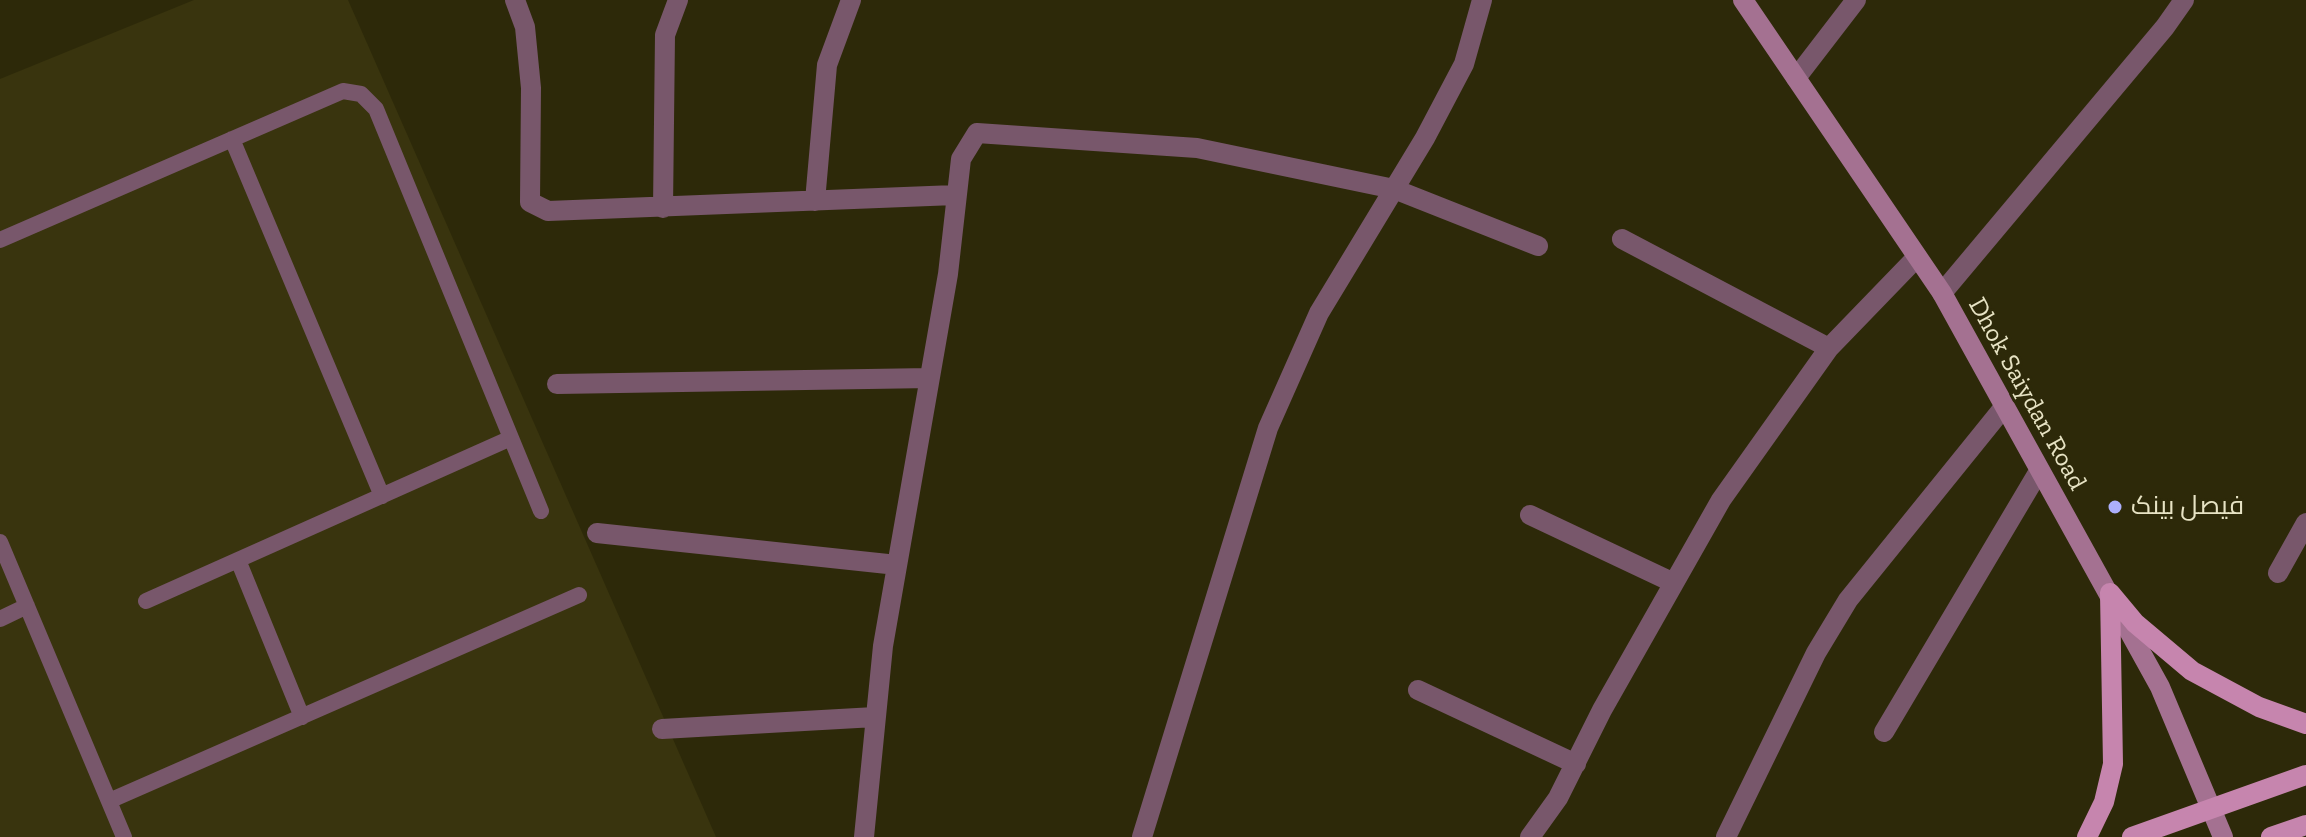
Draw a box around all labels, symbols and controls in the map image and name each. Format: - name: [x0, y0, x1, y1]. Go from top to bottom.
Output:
- street label: Dhok Saiydan Road: [1961, 292, 2093, 496]
- place label: فیصل بینک: [2131, 491, 2244, 523]
- marker: فیصل بینک: [2106, 498, 2124, 516]

